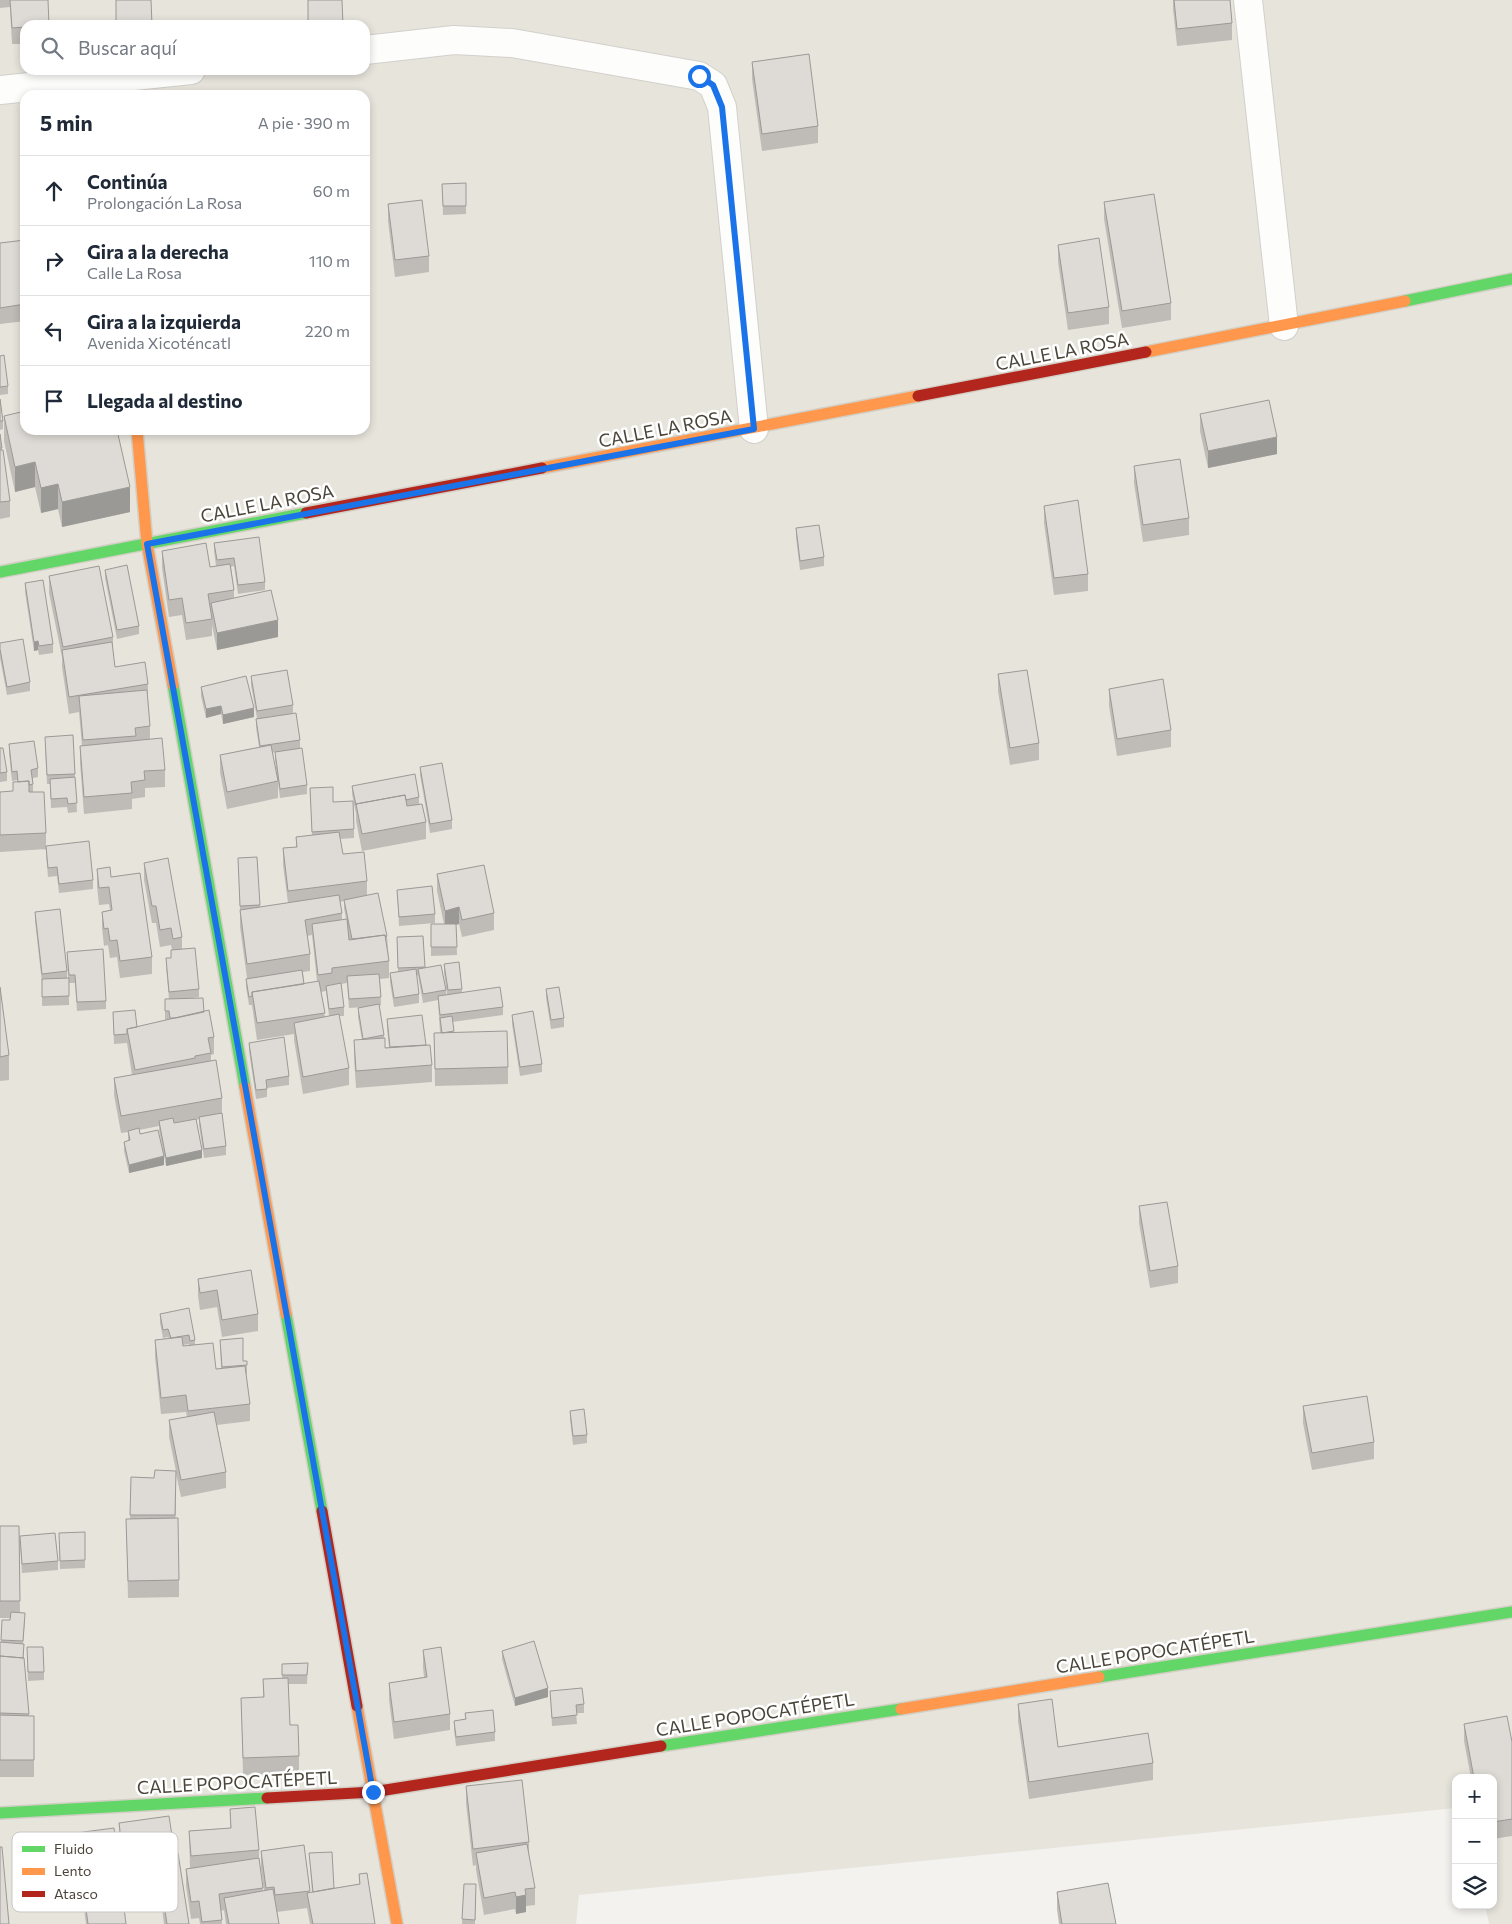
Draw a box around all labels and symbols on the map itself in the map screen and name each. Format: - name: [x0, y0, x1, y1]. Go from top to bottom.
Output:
- route start: [688, 65, 711, 88]
- street label: CALLE LA ROSA: [994, 327, 1130, 375]
- street label: CALLE LA ROSA: [597, 404, 733, 452]
- street label: CALLE LA ROSA: [199, 479, 335, 527]
- street label: CALLE POPOCATÉPETL: [1054, 1624, 1256, 1678]
- street label: CALLE POPOCATÉPETL: [654, 1687, 856, 1741]
- street label: CALLE POPOCATÉPETL: [136, 1766, 338, 1798]
- route end: [362, 1781, 385, 1804]
- legend: [12, 1832, 178, 1912]
- text: Fluido: [54, 1840, 93, 1857]
- text: Lento: [54, 1862, 91, 1879]
- text: Atasco: [54, 1885, 98, 1902]

